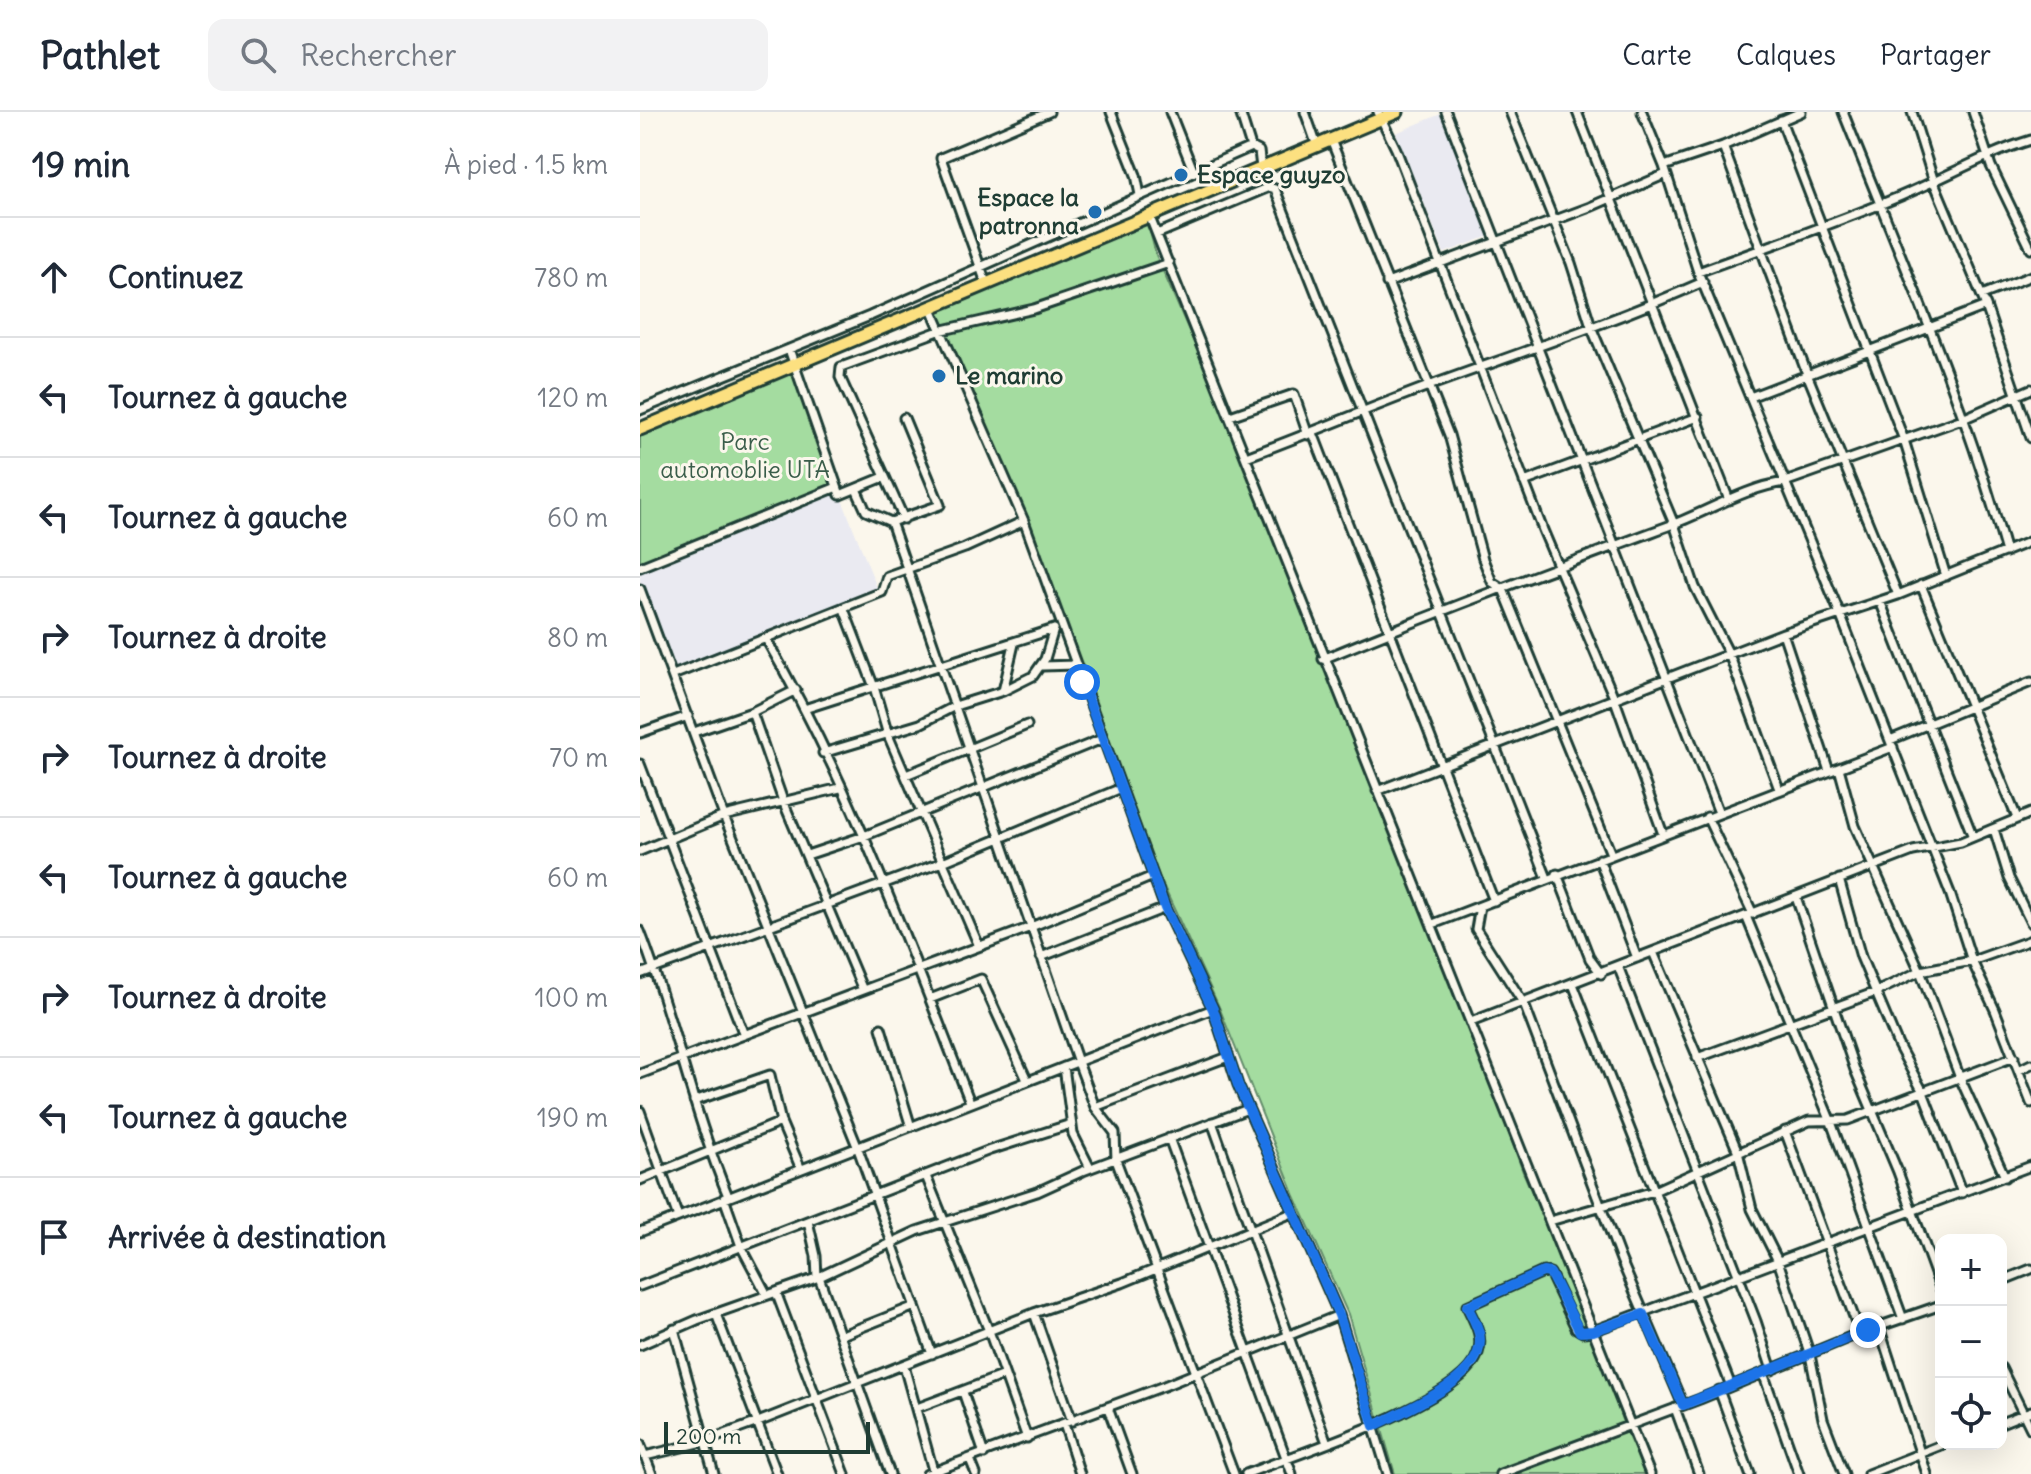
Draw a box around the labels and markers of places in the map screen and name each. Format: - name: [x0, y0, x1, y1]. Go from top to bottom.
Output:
- place label: Espace guyzo: [1197, 159, 1345, 189]
- marker: Espace guyzo: [1172, 166, 1190, 184]
- place label: Espace la patronna: [977, 182, 1079, 240]
- marker: Espace la patronna: [1086, 203, 1104, 221]
- place label: Le marino: [955, 360, 1063, 390]
- marker: Le marino: [930, 367, 948, 385]

